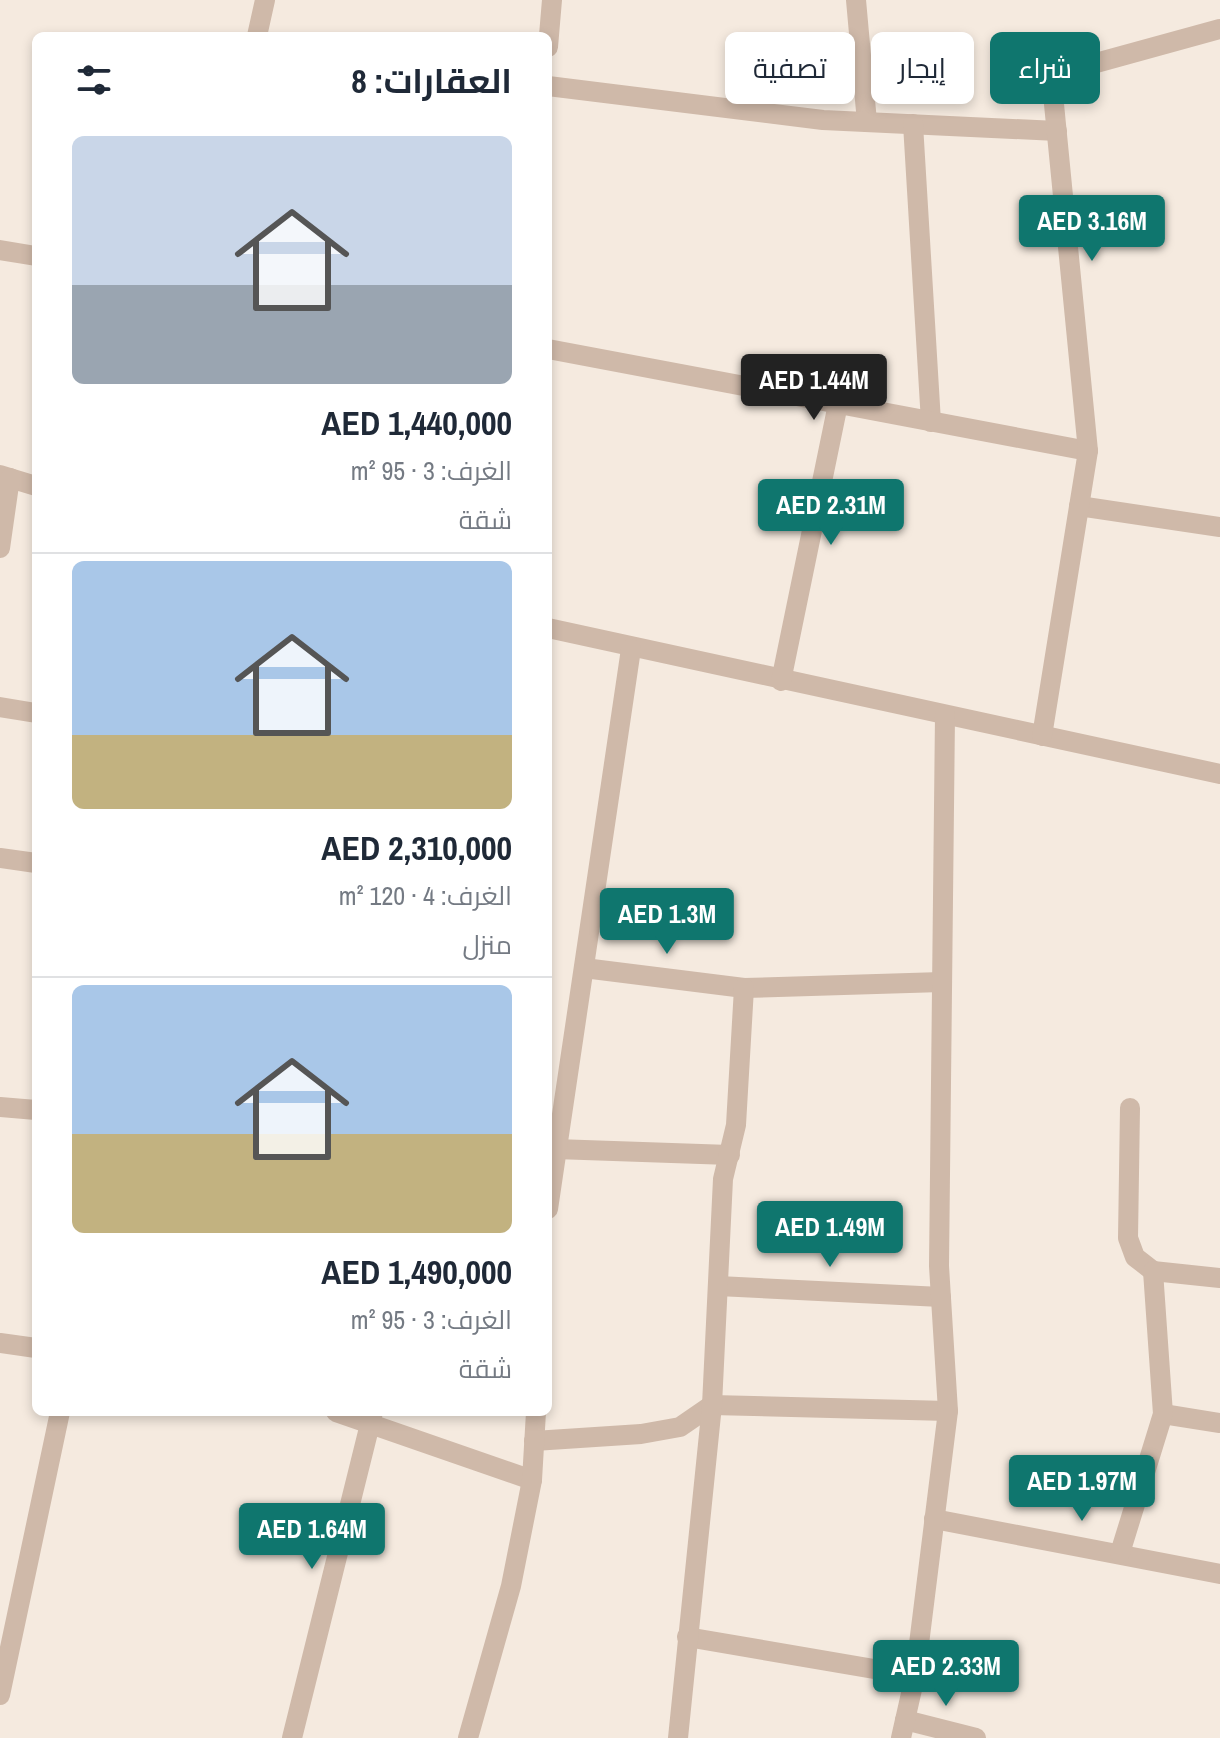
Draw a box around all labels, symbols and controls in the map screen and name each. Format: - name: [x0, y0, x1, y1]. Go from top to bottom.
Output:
- chip: تصفية: [725, 32, 855, 104]
- chip: إيجار: [871, 32, 974, 104]
- chip: شراء: [990, 32, 1100, 104]
- icon: filters: [72, 58, 116, 102]
- text: العقارات: 8: [351, 58, 512, 104]
- icon: home: [220, 188, 364, 332]
- pin: AED 3.16M: [1000, 195, 1184, 263]
- text: AED 3.16M: [1037, 203, 1147, 238]
- pin: AED 1.44M: [722, 354, 906, 422]
- text: AED 1.44M: [759, 362, 869, 397]
- text: AED 1,440,000: [321, 400, 512, 446]
- text: الغرف: 3 · 95 m²: [351, 453, 512, 488]
- pin: AED 2.31M: [739, 479, 923, 547]
- text: AED 2.31M: [776, 487, 886, 522]
- text: شقة: [459, 502, 512, 537]
- icon: home: [220, 613, 364, 757]
- text: AED 2,310,000: [321, 825, 512, 871]
- text: الغرف: 4 · 120 m²: [339, 878, 512, 913]
- pin: AED 1.3M: [584, 888, 750, 956]
- text: AED 1.3M: [618, 896, 716, 931]
- text: منزل: [463, 927, 512, 962]
- icon: home: [220, 1037, 364, 1181]
- pin: AED 1.49M: [738, 1201, 922, 1269]
- text: AED 1.49M: [775, 1209, 885, 1244]
- text: AED 1,490,000: [321, 1249, 512, 1295]
- text: الغرف: 3 · 95 m²: [351, 1302, 512, 1337]
- text: شقة: [459, 1351, 512, 1386]
- pin: AED 1.97M: [990, 1455, 1174, 1523]
- text: AED 1.97M: [1027, 1463, 1137, 1498]
- pin: AED 1.64M: [220, 1503, 404, 1571]
- text: AED 1.64M: [257, 1511, 367, 1546]
- pin: AED 2.33M: [854, 1640, 1038, 1708]
- text: AED 2.33M: [891, 1648, 1001, 1683]

